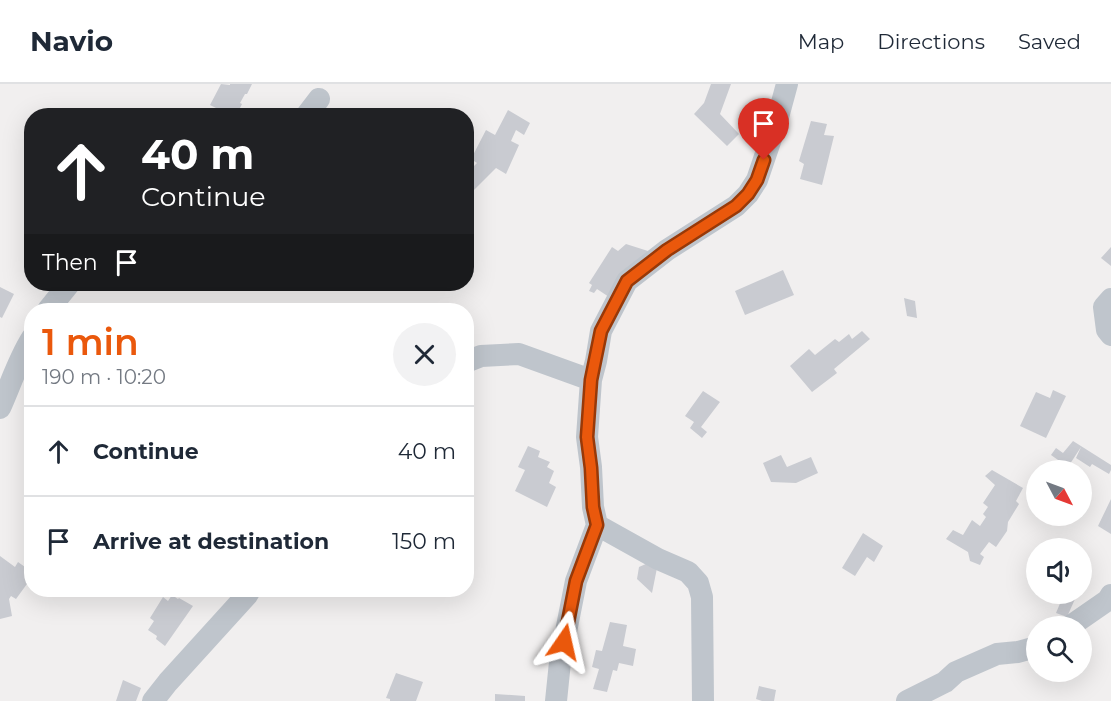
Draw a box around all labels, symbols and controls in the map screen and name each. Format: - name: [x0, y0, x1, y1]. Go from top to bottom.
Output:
- text: Navio: [30, 24, 113, 58]
- text: Map: [798, 29, 844, 54]
- text: Directions: [877, 29, 985, 54]
- text: Saved: [1018, 29, 1081, 54]
- pin: [738, 98, 789, 160]
- icon: arrive: [747, 107, 780, 140]
- text: 40 m: [141, 128, 254, 180]
- icon: ahead: [42, 132, 120, 210]
- text: Continue: [141, 180, 266, 213]
- icon: arrive: [110, 246, 143, 279]
- text: Then: [42, 249, 98, 276]
- text: 1 min: [42, 320, 139, 364]
- button: close: [393, 323, 456, 386]
- text: 190 m · 10:20: [42, 365, 166, 389]
- icon: ahead: [42, 435, 75, 468]
- text: Continue: [93, 438, 199, 465]
- text: 40 m: [398, 438, 456, 465]
- north arrow: [1026, 460, 1092, 526]
- map controls: [1026, 460, 1092, 682]
- icon: arrive: [42, 525, 75, 558]
- text: Arrive at destination: [93, 528, 329, 555]
- text: 150 m: [392, 528, 456, 555]
- button: sound: [1026, 538, 1092, 604]
- position arrow: [532, 610, 596, 674]
- button: search: [1026, 616, 1092, 682]

